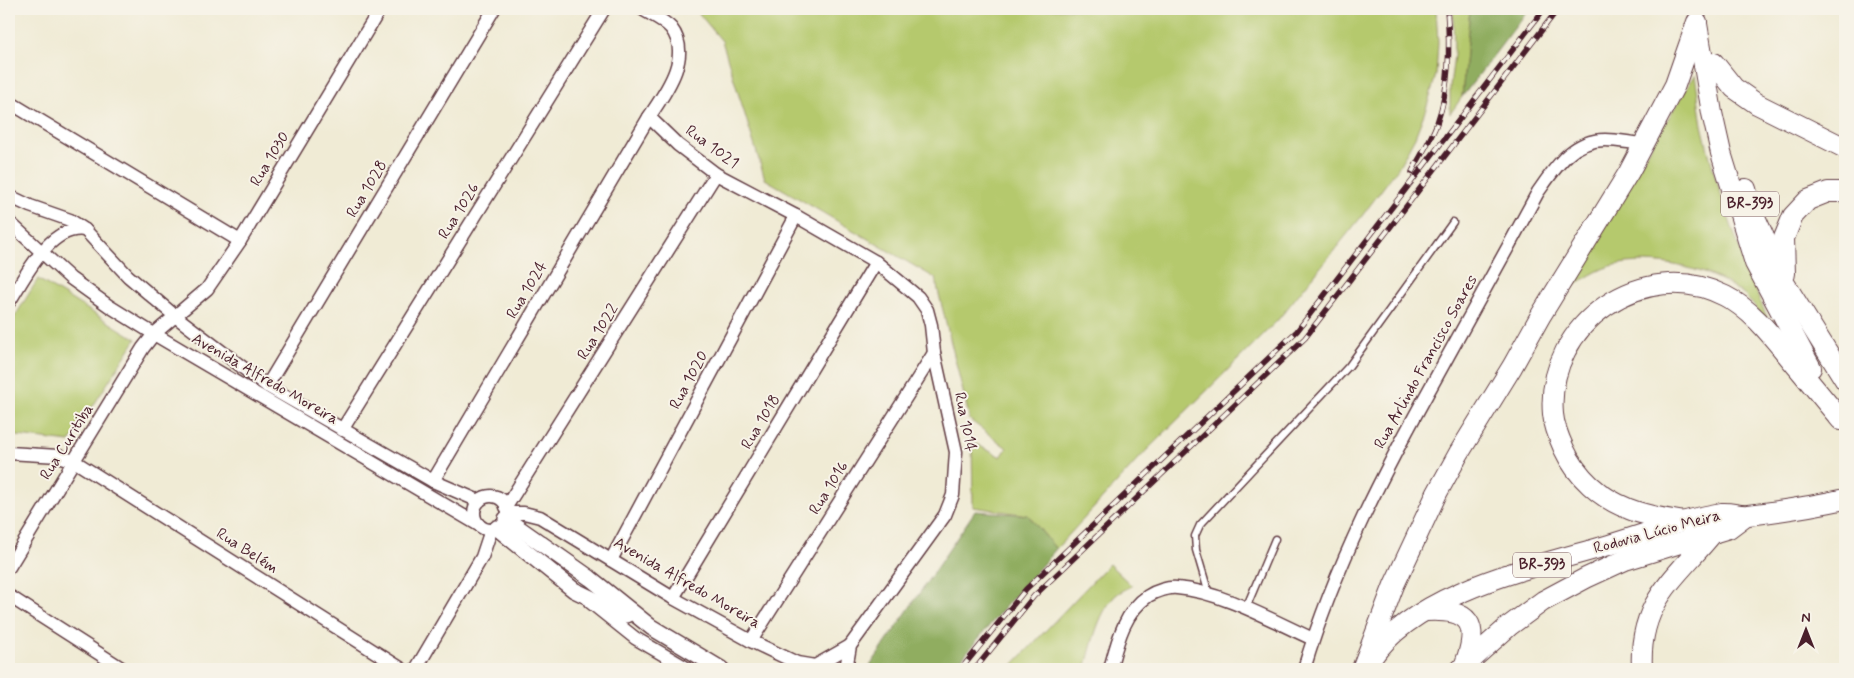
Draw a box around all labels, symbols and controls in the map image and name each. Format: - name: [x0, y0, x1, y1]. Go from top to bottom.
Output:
- street label: Rua 1021: [681, 120, 743, 174]
- street label: Rua 1030: [245, 128, 295, 190]
- street label: Rua 1028: [342, 156, 392, 222]
- street label: Rua 1026: [433, 179, 485, 243]
- road number: BR-393: [1721, 192, 1779, 216]
- street label: Rua 1024: [502, 257, 552, 323]
- street label: Rua Arlindo Francisco Soares: [1369, 271, 1483, 453]
- street label: Rua 1022: [573, 300, 624, 364]
- street label: Avenida Alfredo Moreira: [188, 328, 342, 430]
- street label: Rua 1020: [665, 347, 713, 413]
- street label: Rua 1014: [949, 390, 981, 454]
- street label: Rua 1018: [736, 391, 786, 453]
- street label: Rua Curitiba: [35, 400, 99, 484]
- street label: Rua 1016: [804, 457, 854, 519]
- street label: Rodovia Lúcio Meira: [1591, 505, 1723, 559]
- street label: Rua Belém: [212, 523, 282, 579]
- street label: Avenida Alfredo Moreira: [610, 532, 764, 634]
- road number: BR-393: [1513, 552, 1571, 578]
- north arrow: [1782, 606, 1832, 656]
- text: N: [1801, 609, 1811, 627]

